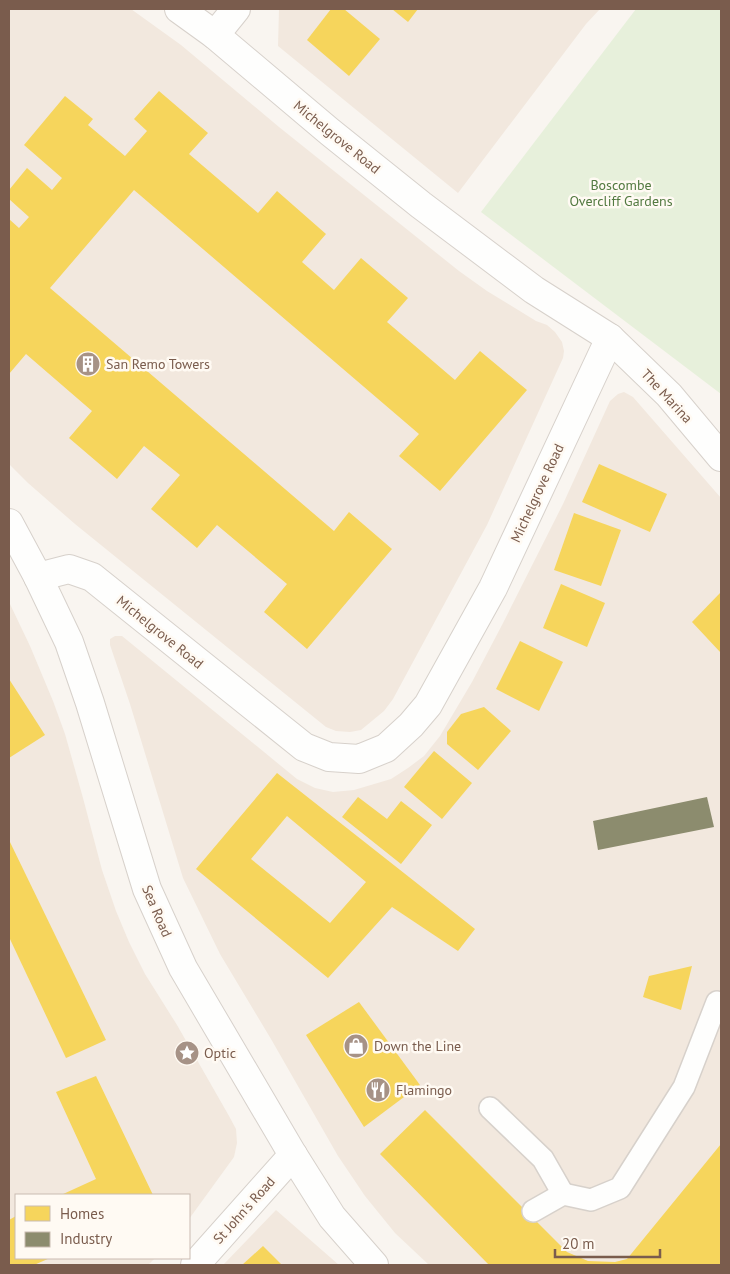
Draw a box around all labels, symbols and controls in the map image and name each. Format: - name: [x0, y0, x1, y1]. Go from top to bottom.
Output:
- street label: Michelgrove Road: [290, 96, 384, 178]
- park label: Boscombe Overcliff Gardens: [569, 176, 673, 210]
- building icon: San Remo Towers: [75, 351, 101, 377]
- place label: San Remo Towers: [106, 355, 210, 373]
- street label: The Marina: [637, 365, 697, 427]
- street label: Michelgrove Road: [506, 441, 568, 545]
- street label: Michelgrove Road: [113, 591, 207, 673]
- street label: Sea Road: [138, 882, 176, 940]
- shop icon: Down the Line: [343, 1033, 369, 1059]
- place label: Down the Line: [374, 1037, 461, 1055]
- place icon: Optic: [174, 1040, 200, 1066]
- place label: Optic: [204, 1044, 236, 1062]
- restaurant icon: Flamingo: [365, 1077, 391, 1103]
- place label: Flamingo: [396, 1081, 452, 1099]
- street label: St John's Road: [209, 1173, 279, 1247]
- legend: [15, 1194, 190, 1259]
- text: Homes: [60, 1204, 104, 1223]
- scale bar: [555, 1226, 660, 1258]
- text: Industry: [60, 1229, 112, 1248]
- text: 20 m: [562, 1234, 595, 1253]

